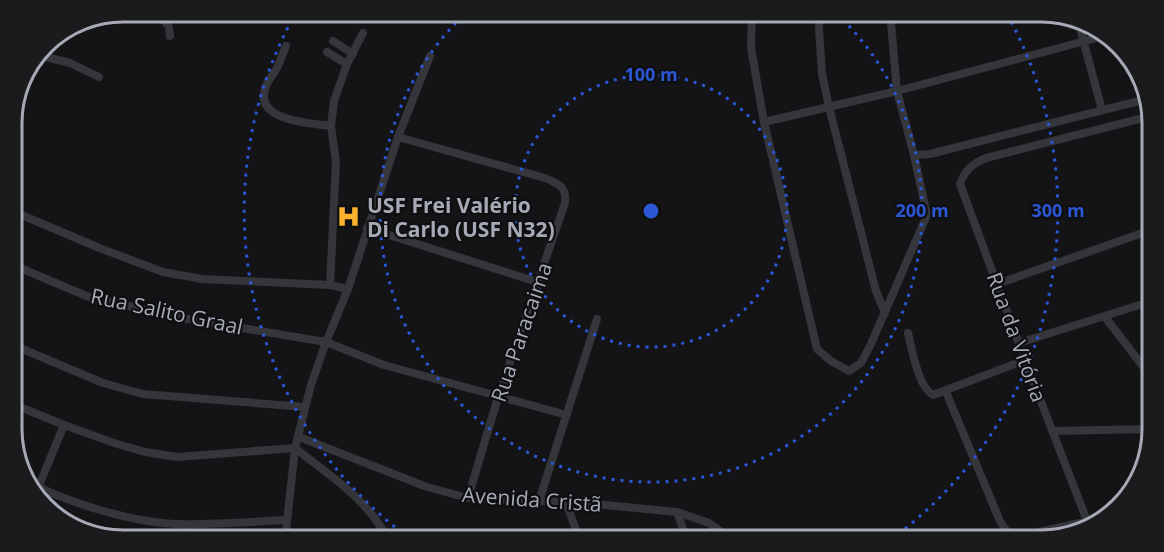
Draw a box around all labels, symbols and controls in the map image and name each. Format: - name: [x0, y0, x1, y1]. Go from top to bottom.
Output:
- text: 100 m: [624, 62, 678, 86]
- place label: USF Frei Valério Di Carlo (USF N32): [367, 191, 555, 243]
- text: 200 m: [895, 198, 949, 222]
- text: 300 m: [1031, 198, 1085, 222]
- centre of rings: [641, 201, 661, 221]
- hospital icon: USF Frei Valério Di Carlo (USF N32): [336, 204, 362, 230]
- street label: Rua Paracaima: [484, 259, 558, 405]
- street label: Rua da Vitória: [981, 268, 1053, 406]
- street label: Rua Salito Graal: [88, 281, 246, 341]
- street label: Avenida Cristã: [461, 480, 603, 518]

